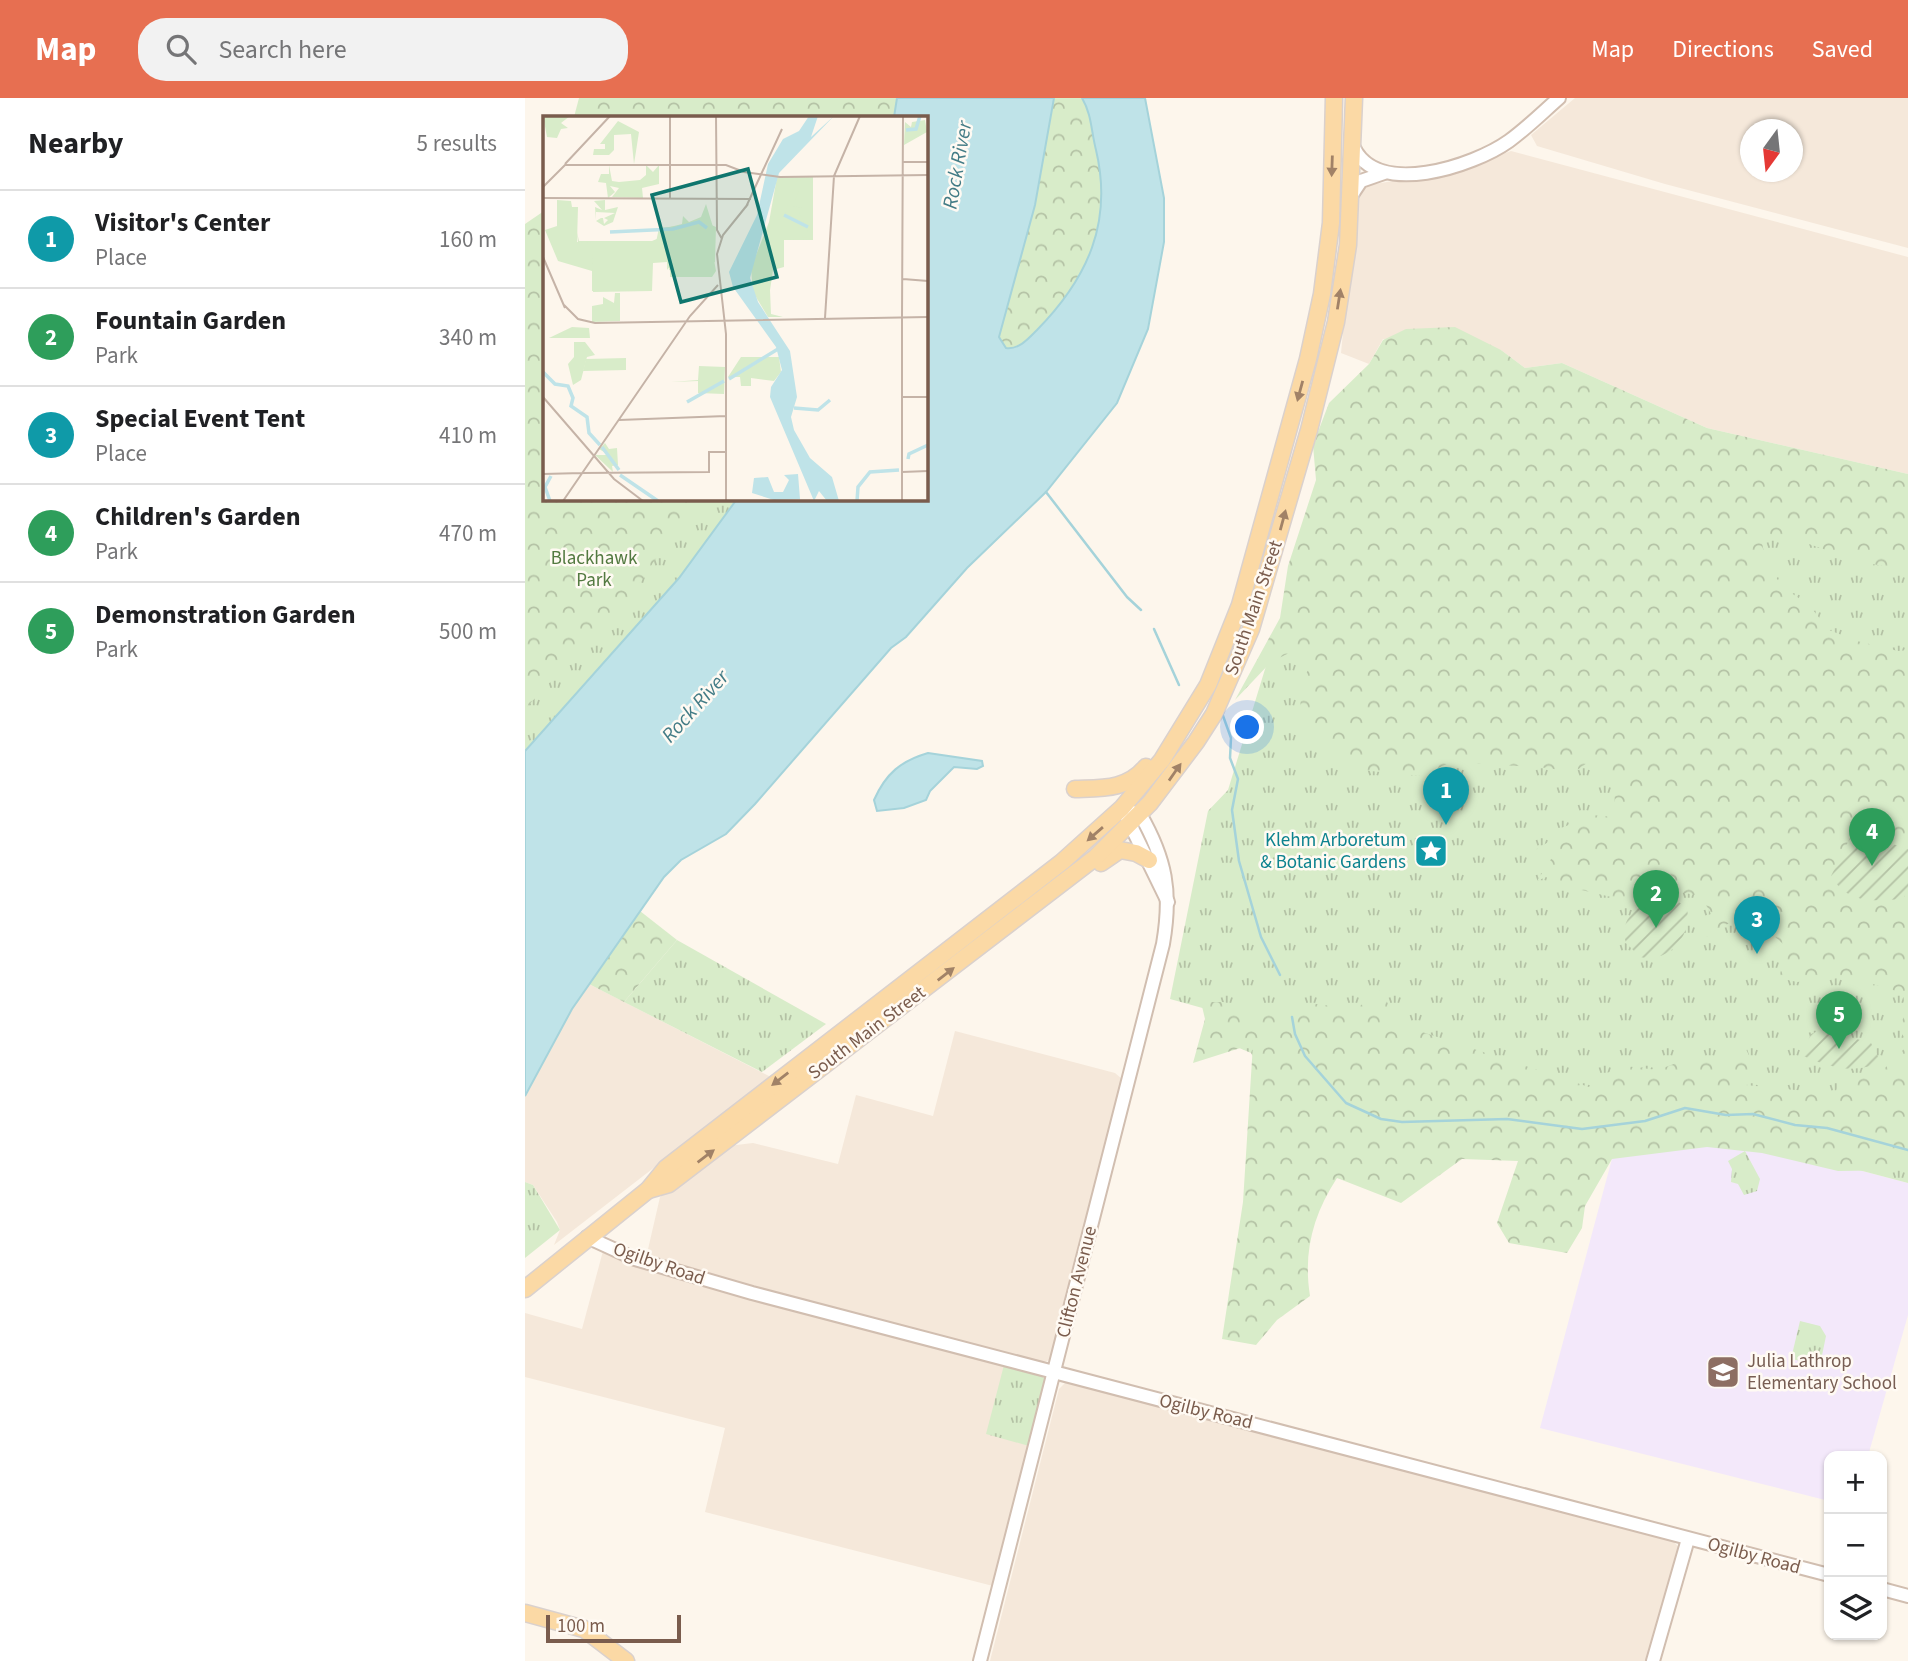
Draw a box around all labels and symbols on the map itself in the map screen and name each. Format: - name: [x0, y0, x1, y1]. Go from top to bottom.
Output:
- inset map: [543, 116, 927, 500]
- water label: Rock River: [935, 118, 980, 211]
- north arrow: [1740, 119, 1803, 182]
- one-way arrow: [1326, 155, 1337, 177]
- one-way arrow: [1334, 288, 1345, 310]
- one-way arrow: [1294, 380, 1304, 401]
- one-way arrow: [1279, 509, 1289, 530]
- street label: South Main Street: [1218, 536, 1290, 679]
- park label: Blackhawk Park: [551, 545, 638, 594]
- water label: Rock River: [654, 662, 736, 749]
- your location: [1230, 710, 1264, 744]
- one-way arrow: [1168, 762, 1181, 781]
- pin: 1: [1423, 767, 1469, 825]
- pin: 4: [1849, 808, 1895, 866]
- one-way arrow: [1086, 826, 1103, 841]
- place label: Klehm Arboretum & Botanic Gardens: [1260, 827, 1406, 876]
- place icon: Klehm Arboretum & Botanic Gardens: [1412, 832, 1450, 870]
- pin: 2: [1633, 870, 1679, 928]
- pin: 3: [1734, 896, 1780, 954]
- one-way arrow: [936, 966, 954, 981]
- street label: South Main Street: [802, 979, 932, 1086]
- pin: 5: [1816, 991, 1862, 1049]
- one-way arrow: [772, 1072, 790, 1087]
- one-way arrow: [697, 1149, 715, 1163]
- street label: Clifton Avenue: [1050, 1223, 1104, 1341]
- street label: Ogilby Road: [609, 1236, 709, 1292]
- place label: Julia Lathrop Elementary School: [1747, 1348, 1897, 1397]
- school or university icon: Julia Lathrop Elementary School: [1704, 1353, 1742, 1391]
- street label: Ogilby Road: [1156, 1387, 1256, 1437]
- street label: Ogilby Road: [1704, 1531, 1804, 1581]
- scale bar: [546, 1612, 681, 1644]

